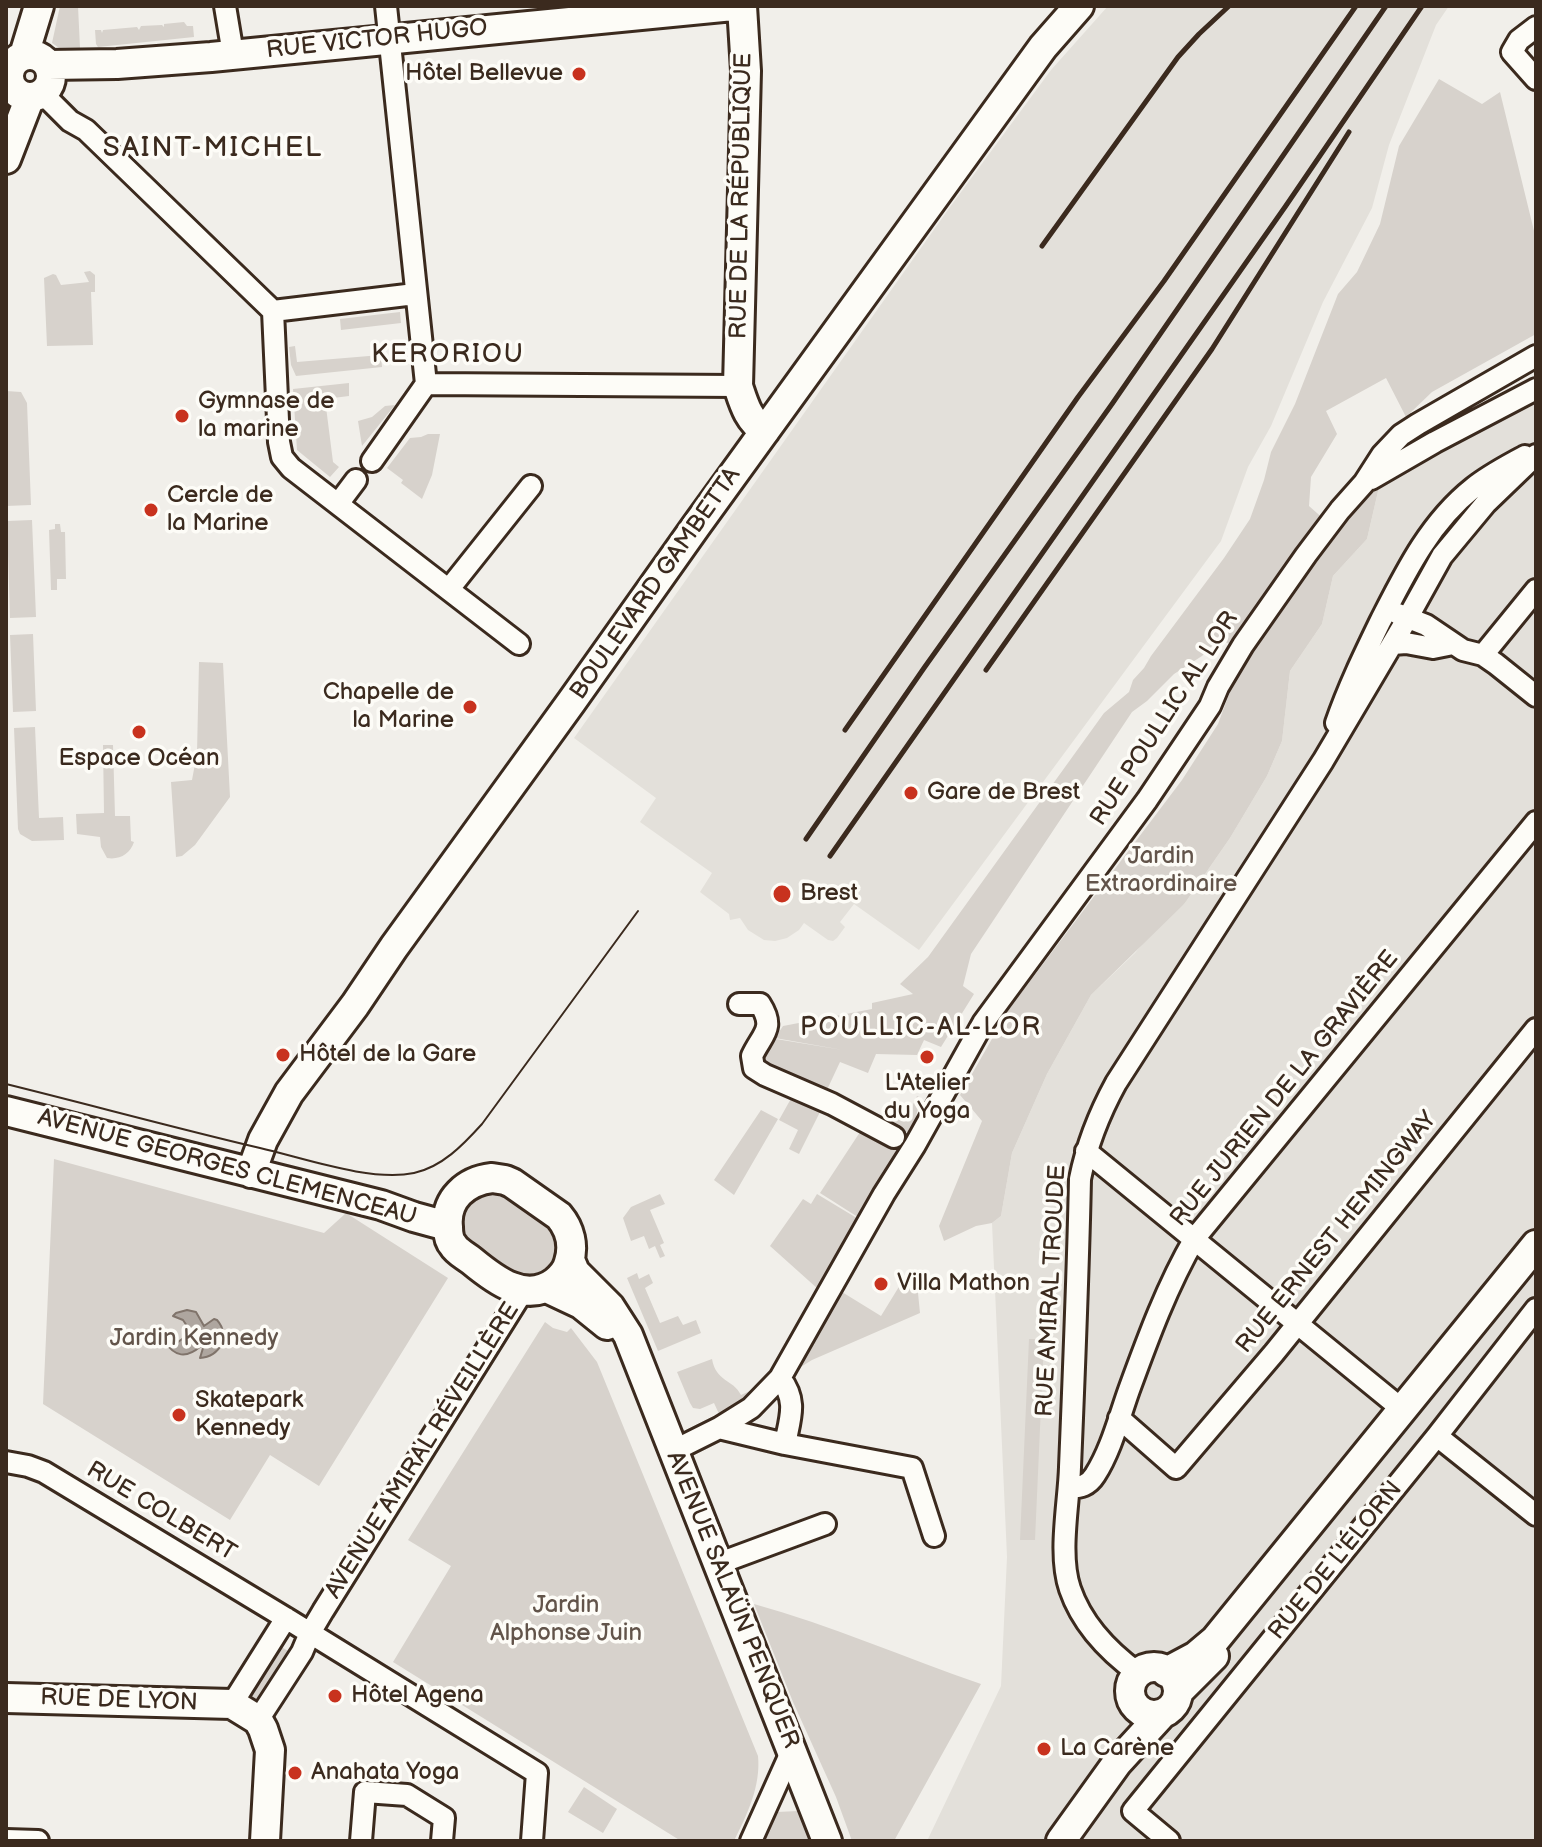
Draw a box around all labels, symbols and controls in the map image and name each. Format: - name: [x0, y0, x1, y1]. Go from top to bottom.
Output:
- street label: RUE VICTOR HUGO: [265, 14, 489, 66]
- street label: RUE DE LA RÉPUBLIQUE: [725, 53, 759, 339]
- place label: Hôtel Bellevue: [405, 60, 563, 88]
- marker: Hôtel Bellevue: [570, 65, 588, 83]
- district label: SAINT-MICHEL: [103, 132, 323, 166]
- district label: KERORIOU: [371, 339, 525, 371]
- place label: Gymnase de la marine: [198, 388, 334, 444]
- marker: Gymnase de la marine: [173, 407, 191, 425]
- street label: BOULEVARD GAMBETTA: [565, 462, 747, 706]
- place label: Cercle de la Marine: [167, 482, 273, 538]
- marker: Cercle de la Marine: [142, 501, 160, 519]
- street label: RUE POULLIC AL LOR: [1085, 606, 1245, 832]
- place label: Chapelle de la Marine: [323, 679, 454, 735]
- marker: Chapelle de la Marine: [461, 698, 479, 716]
- marker: Espace Océan: [130, 723, 148, 741]
- place label: Espace Océan: [59, 745, 219, 773]
- place label: Gare de Brest: [927, 779, 1080, 807]
- marker: Gare de Brest: [902, 784, 920, 802]
- park label: Jardin Extraordinaire: [1085, 843, 1237, 899]
- place label: Brest: [800, 880, 858, 908]
- marker: Brest: [771, 883, 793, 905]
- street label: RUE JURIEN DE LA GRAVIÈRE: [1165, 945, 1405, 1233]
- district label: POULLIC-AL-LOR: [800, 1012, 1042, 1044]
- place label: Hôtel de la Gare: [299, 1041, 476, 1069]
- marker: Hôtel de la Gare: [274, 1046, 292, 1064]
- marker: L'Atelier du Yoga: [918, 1048, 936, 1066]
- place label: L'Atelier du Yoga: [884, 1070, 970, 1126]
- street label: AVENUE GEORGES CLEMENCEAU: [35, 1104, 419, 1232]
- street label: RUE ERNEST HEMINGWAY: [1231, 1106, 1443, 1360]
- street label: RUE AMIRAL TROUDE: [1031, 1164, 1073, 1418]
- place label: Villa Mathon: [897, 1270, 1030, 1298]
- marker: Villa Mathon: [872, 1275, 890, 1293]
- street label: AVENUE AMIRAL RÉVEILLÈRE: [320, 1298, 526, 1604]
- park label: Jardin Kennedy: [110, 1325, 278, 1353]
- place label: Skatepark Kennedy: [195, 1387, 303, 1443]
- marker: Skatepark Kennedy: [170, 1406, 188, 1424]
- street label: AVENUE SALAÜN PENQUER: [659, 1447, 805, 1753]
- street label: RUE COLBERT: [81, 1456, 241, 1568]
- street label: RUE DE L'ÉLORN: [1263, 1476, 1409, 1646]
- park label: Jardin Alphonse Juin: [490, 1592, 642, 1648]
- place label: Hôtel Agena: [351, 1682, 484, 1710]
- street label: RUE DE LYON: [40, 1684, 198, 1718]
- marker: Hôtel Agena: [326, 1687, 344, 1705]
- place label: La Carène: [1060, 1735, 1174, 1763]
- marker: La Carène: [1035, 1740, 1053, 1758]
- place label: Anahata Yoga: [311, 1759, 459, 1787]
- marker: Anahata Yoga: [286, 1764, 304, 1782]

